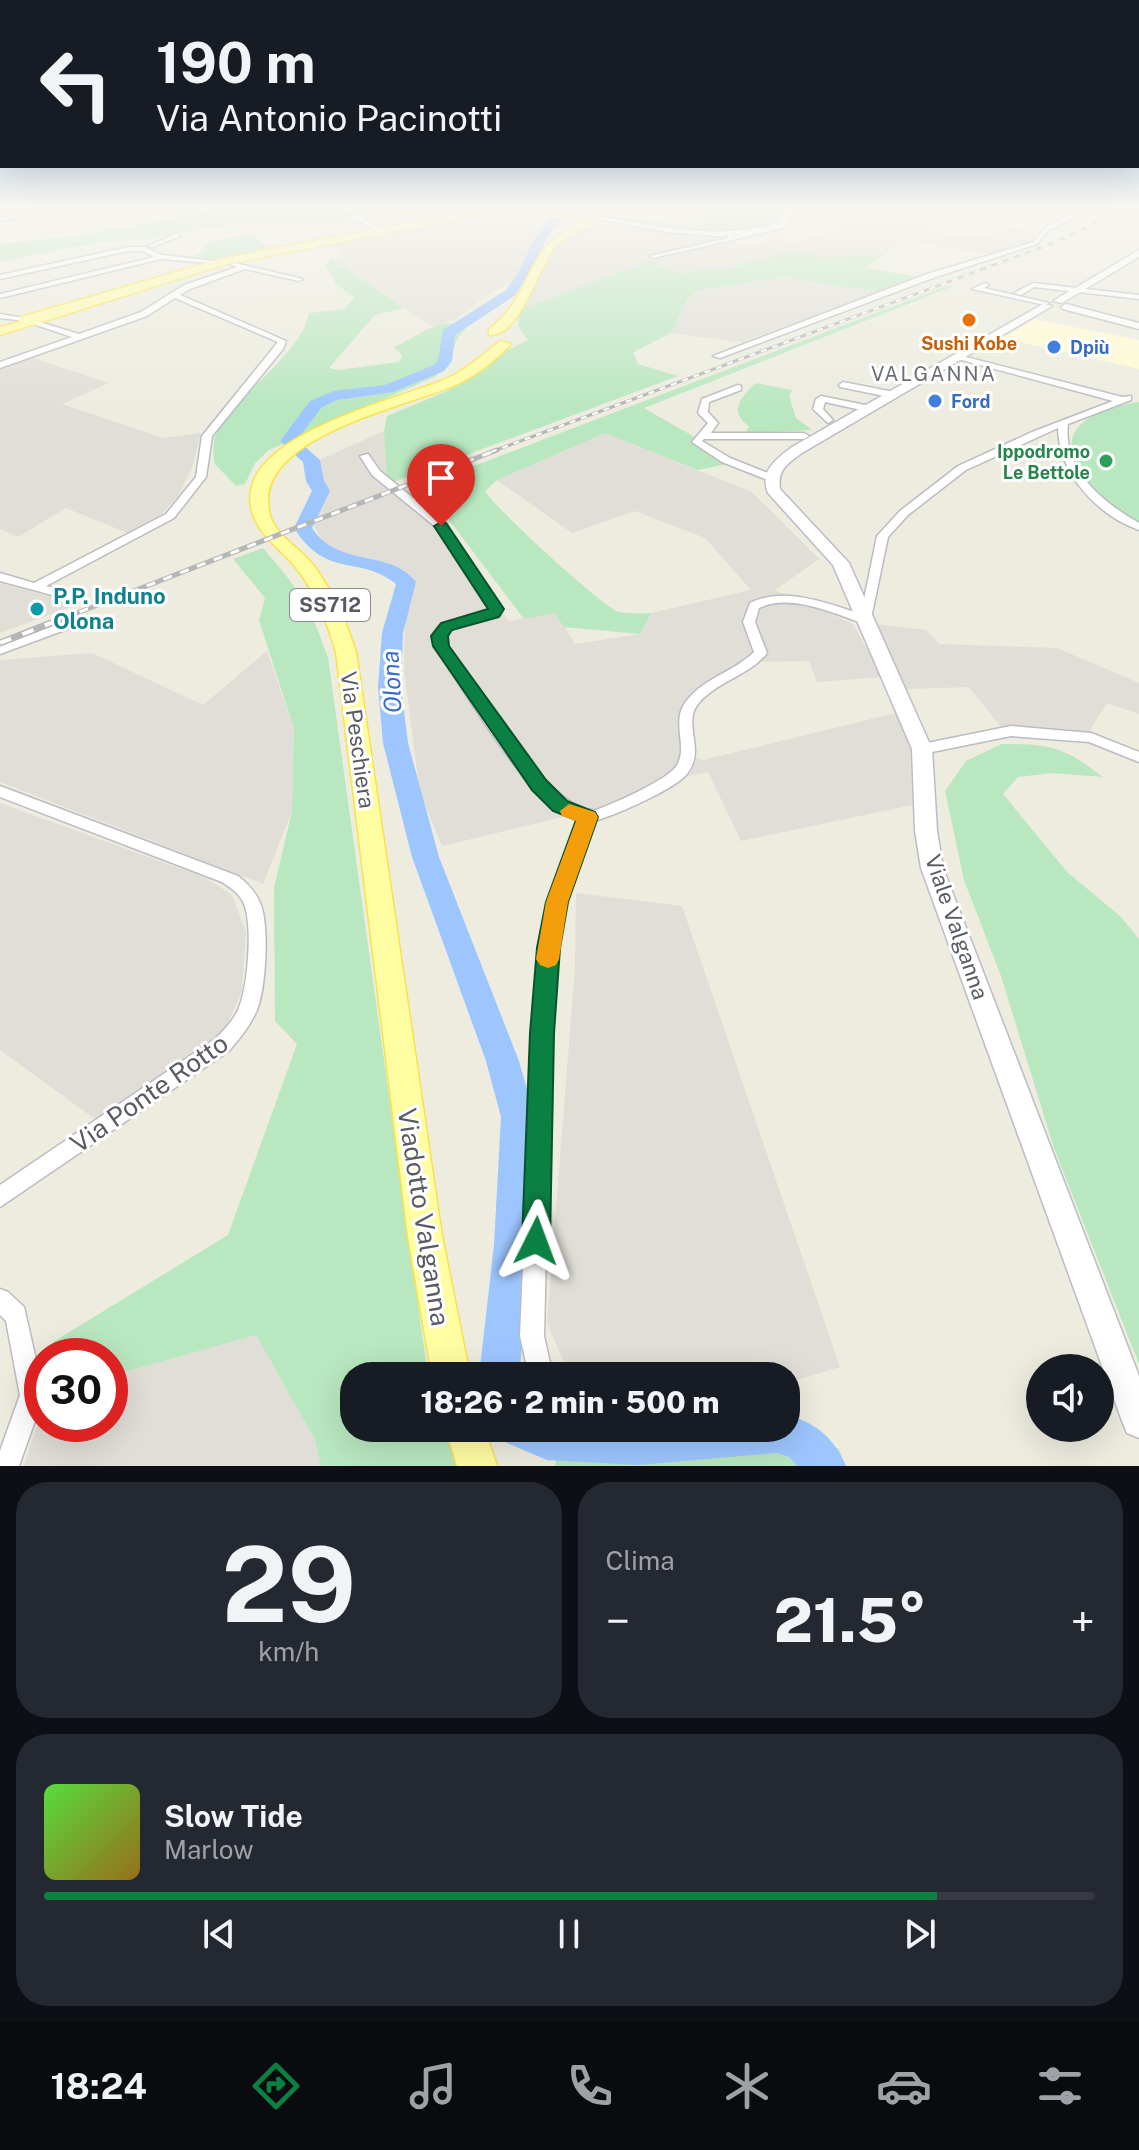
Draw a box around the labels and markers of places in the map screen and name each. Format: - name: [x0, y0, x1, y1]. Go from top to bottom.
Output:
- marker: Sushi Kobe: [960, 311, 978, 329]
- place label: Sushi Kobe: [921, 333, 1017, 354]
- place label: Dpiù: [1070, 337, 1109, 358]
- marker: Dpiù: [1045, 338, 1063, 356]
- place label: Ford: [951, 391, 990, 412]
- marker: Ford: [926, 392, 944, 410]
- place label: Ippodromo Le Bettole: [997, 441, 1090, 483]
- pin: [407, 444, 475, 526]
- marker: Ippodromo Le Bettole: [1097, 452, 1115, 470]
- place label: P.P. Induno Olona: [53, 583, 166, 634]
- marker: P.P. Induno Olona: [28, 600, 46, 618]

